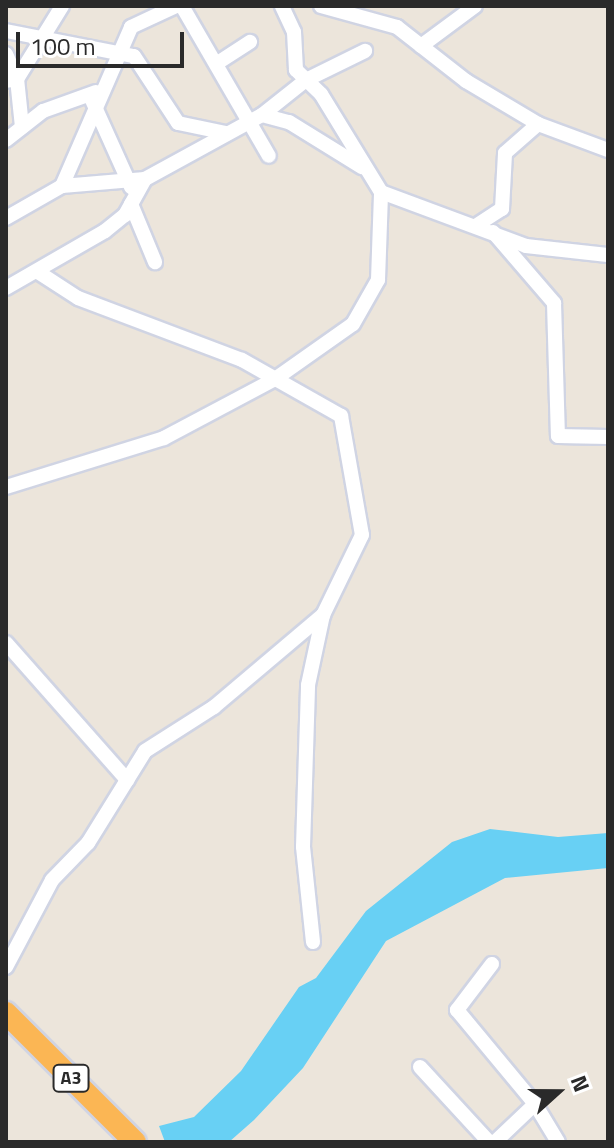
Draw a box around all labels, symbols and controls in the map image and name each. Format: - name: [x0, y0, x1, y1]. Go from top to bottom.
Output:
- scale bar: [20, 16, 188, 66]
- text: 100 m: [30, 28, 96, 64]
- north arrow: [518, 1052, 598, 1132]
- road number: A3: [51, 1064, 91, 1092]
- text: N: [562, 1070, 599, 1097]

